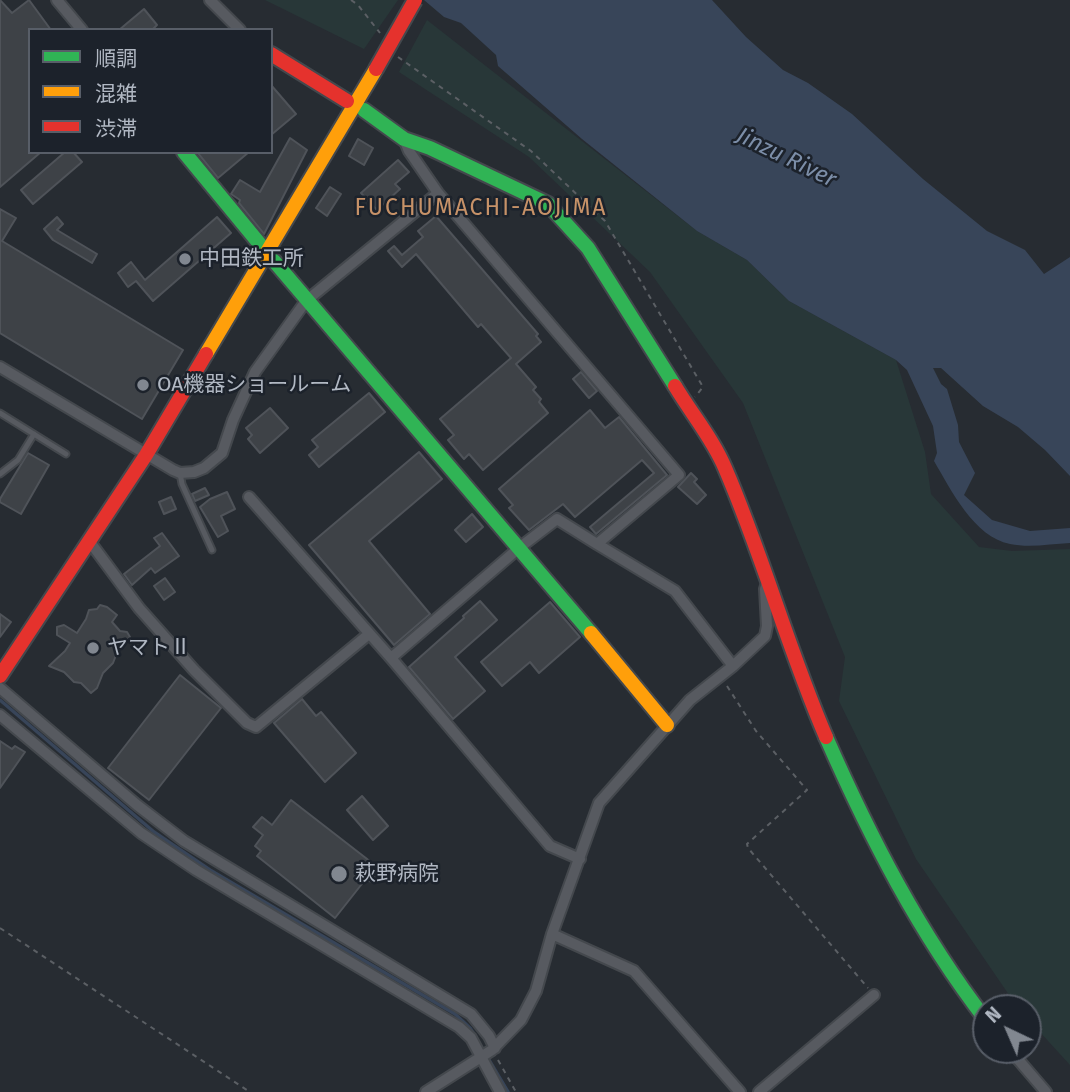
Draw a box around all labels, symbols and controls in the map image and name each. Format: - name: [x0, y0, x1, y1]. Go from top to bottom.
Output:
- legend: [28, 28, 273, 154]
- text: 順調: [95, 46, 137, 72]
- text: 混雑: [95, 81, 137, 107]
- text: 渋滞: [95, 116, 137, 142]
- water label: Jinzu River: [732, 122, 840, 194]
- district label: FUCHUMACHI-AOJIMA: [357, 195, 605, 223]
- place label: 中田鉄工所: [199, 246, 304, 272]
- marker: 中田鉄工所: [177, 251, 193, 267]
- place label: OA機器ショールーム: [157, 372, 351, 398]
- marker: OA機器ショールーム: [135, 377, 151, 393]
- place label: ヤマトⅡ: [107, 635, 191, 661]
- marker: ヤマトⅡ: [85, 640, 101, 656]
- place label: 萩野病院: [355, 861, 439, 887]
- marker: 萩野病院: [329, 864, 349, 884]
- north arrow: [972, 994, 1042, 1064]
- text: N: [981, 1002, 1006, 1028]

